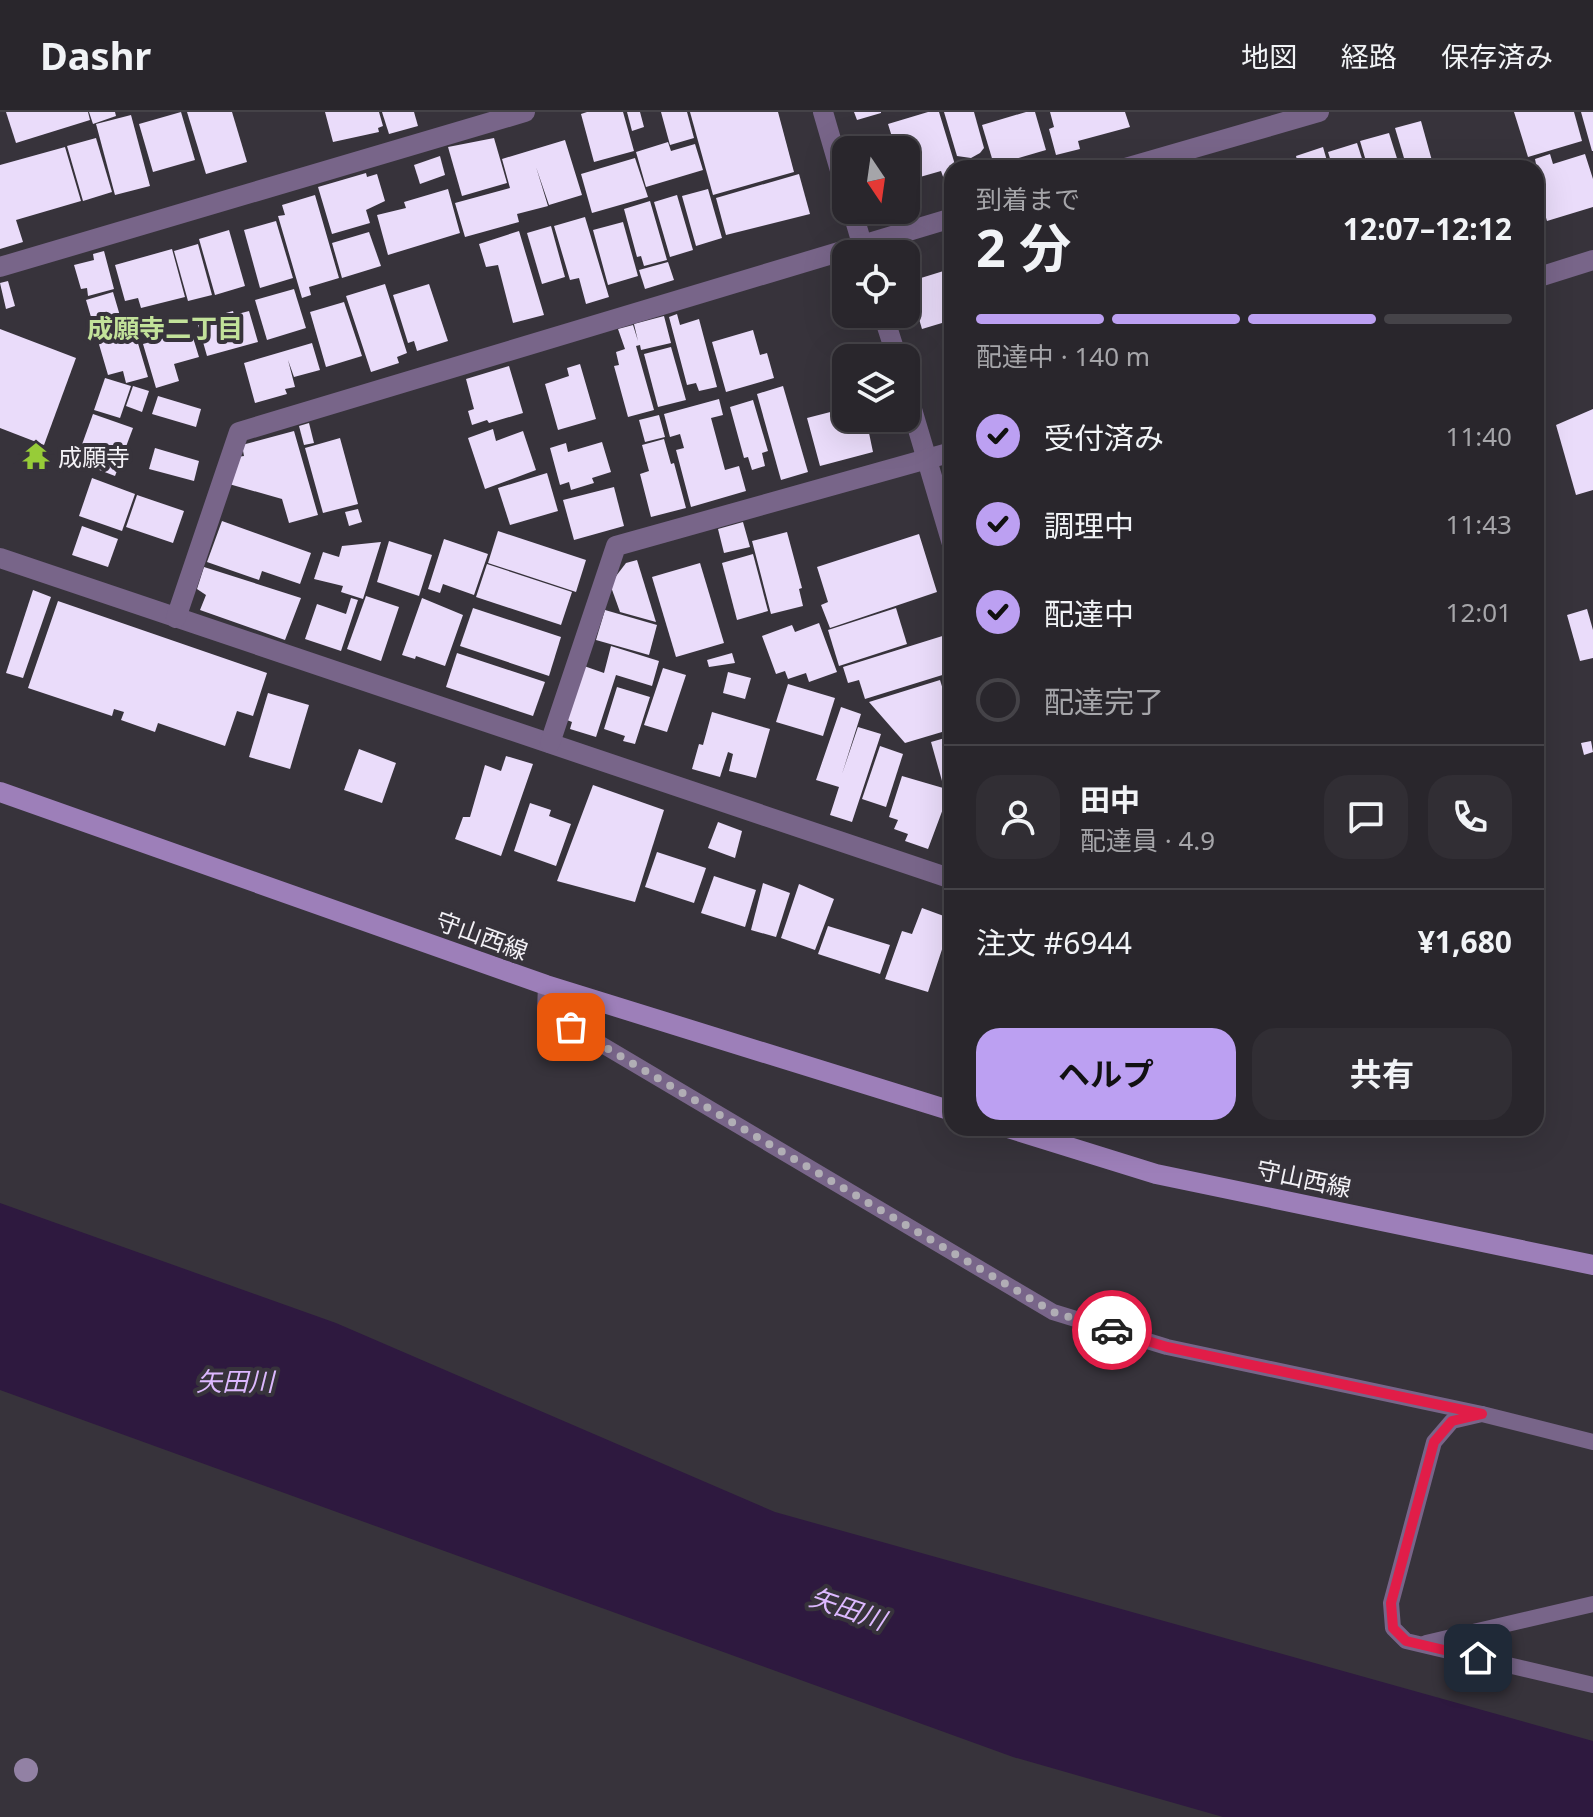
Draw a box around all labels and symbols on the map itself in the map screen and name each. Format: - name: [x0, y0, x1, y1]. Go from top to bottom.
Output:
- north arrow: [832, 136, 920, 224]
- district label: 成願寺二丁目: [87, 310, 243, 346]
- place label: 成願寺: [58, 440, 130, 473]
- temple icon: 成願寺: [21, 441, 51, 471]
- street label: 守山西線: [431, 903, 533, 967]
- pin: [537, 993, 605, 1061]
- street label: 守山西線: [1254, 1152, 1354, 1204]
- courier: [1072, 1290, 1152, 1370]
- water label: 矢田川: [196, 1363, 277, 1399]
- water label: 矢田川: [805, 1578, 894, 1639]
- pin: [1444, 1624, 1512, 1692]

